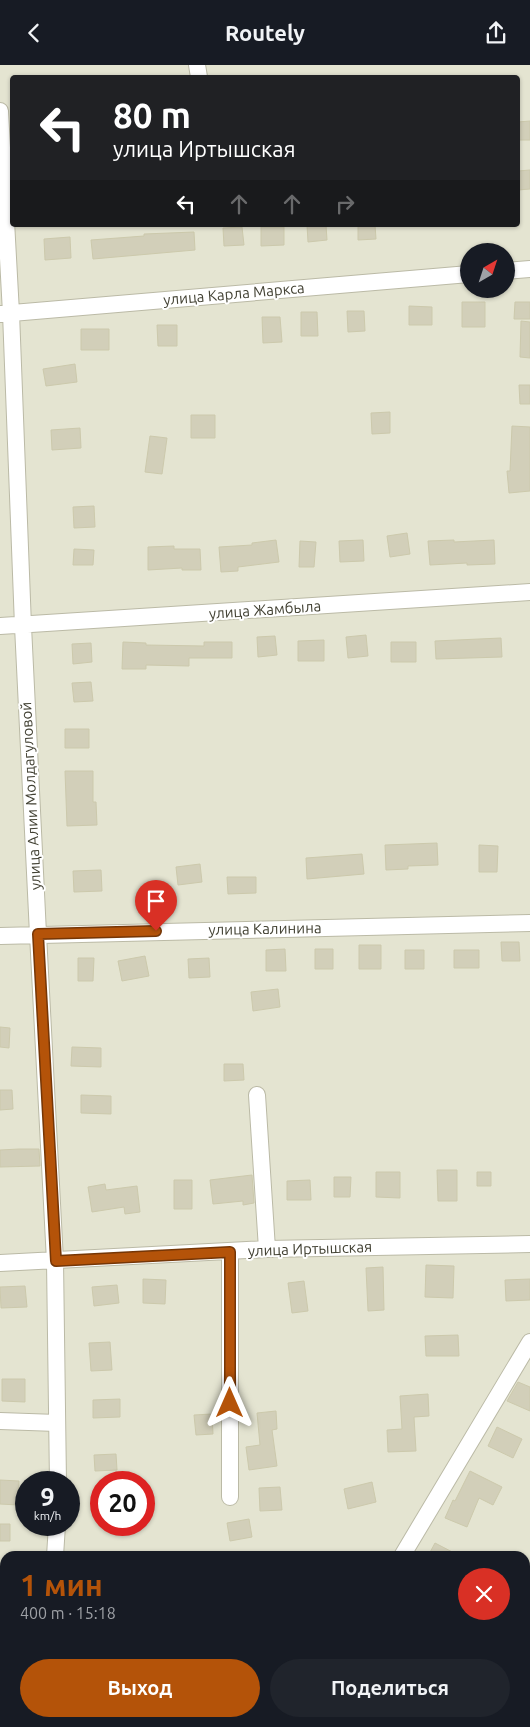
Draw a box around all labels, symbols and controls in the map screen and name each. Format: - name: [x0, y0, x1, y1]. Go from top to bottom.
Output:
- icon: back: [20, 19, 48, 47]
- icon: share: [482, 19, 510, 47]
- text: Routely: [225, 20, 305, 45]
- icon: left: [30, 95, 95, 160]
- text: 80 m: [113, 95, 191, 135]
- text: улица Иртышская: [113, 136, 296, 161]
- icon: left: [172, 190, 200, 218]
- icon: ahead: [225, 190, 253, 218]
- icon: ahead: [278, 190, 306, 218]
- icon: right: [331, 190, 359, 218]
- north arrow: [460, 243, 515, 297]
- map controls: [460, 243, 515, 298]
- street label: улица Карла Маркса: [163, 279, 305, 308]
- street label: улица Жамбыла: [208, 597, 322, 622]
- street label: улица Алии Молдагуловой: [17, 701, 44, 891]
- pin: [135, 880, 177, 931]
- icon: arrive: [142, 887, 170, 915]
- street label: улица Калинина: [208, 919, 322, 938]
- street label: улица Иртышская: [248, 1238, 372, 1259]
- position arrow: [203, 1376, 255, 1428]
- speed limit sign: 20: [90, 1471, 155, 1536]
- text: 9: [40, 1483, 55, 1511]
- text: km/h: [34, 1509, 61, 1522]
- text: 1 мин: [20, 1568, 103, 1602]
- button: close: [458, 1568, 510, 1620]
- text: 400 m · 15:18: [20, 1604, 116, 1622]
- button: Выход: [20, 1659, 260, 1717]
- button: Поделиться: [270, 1659, 510, 1717]

